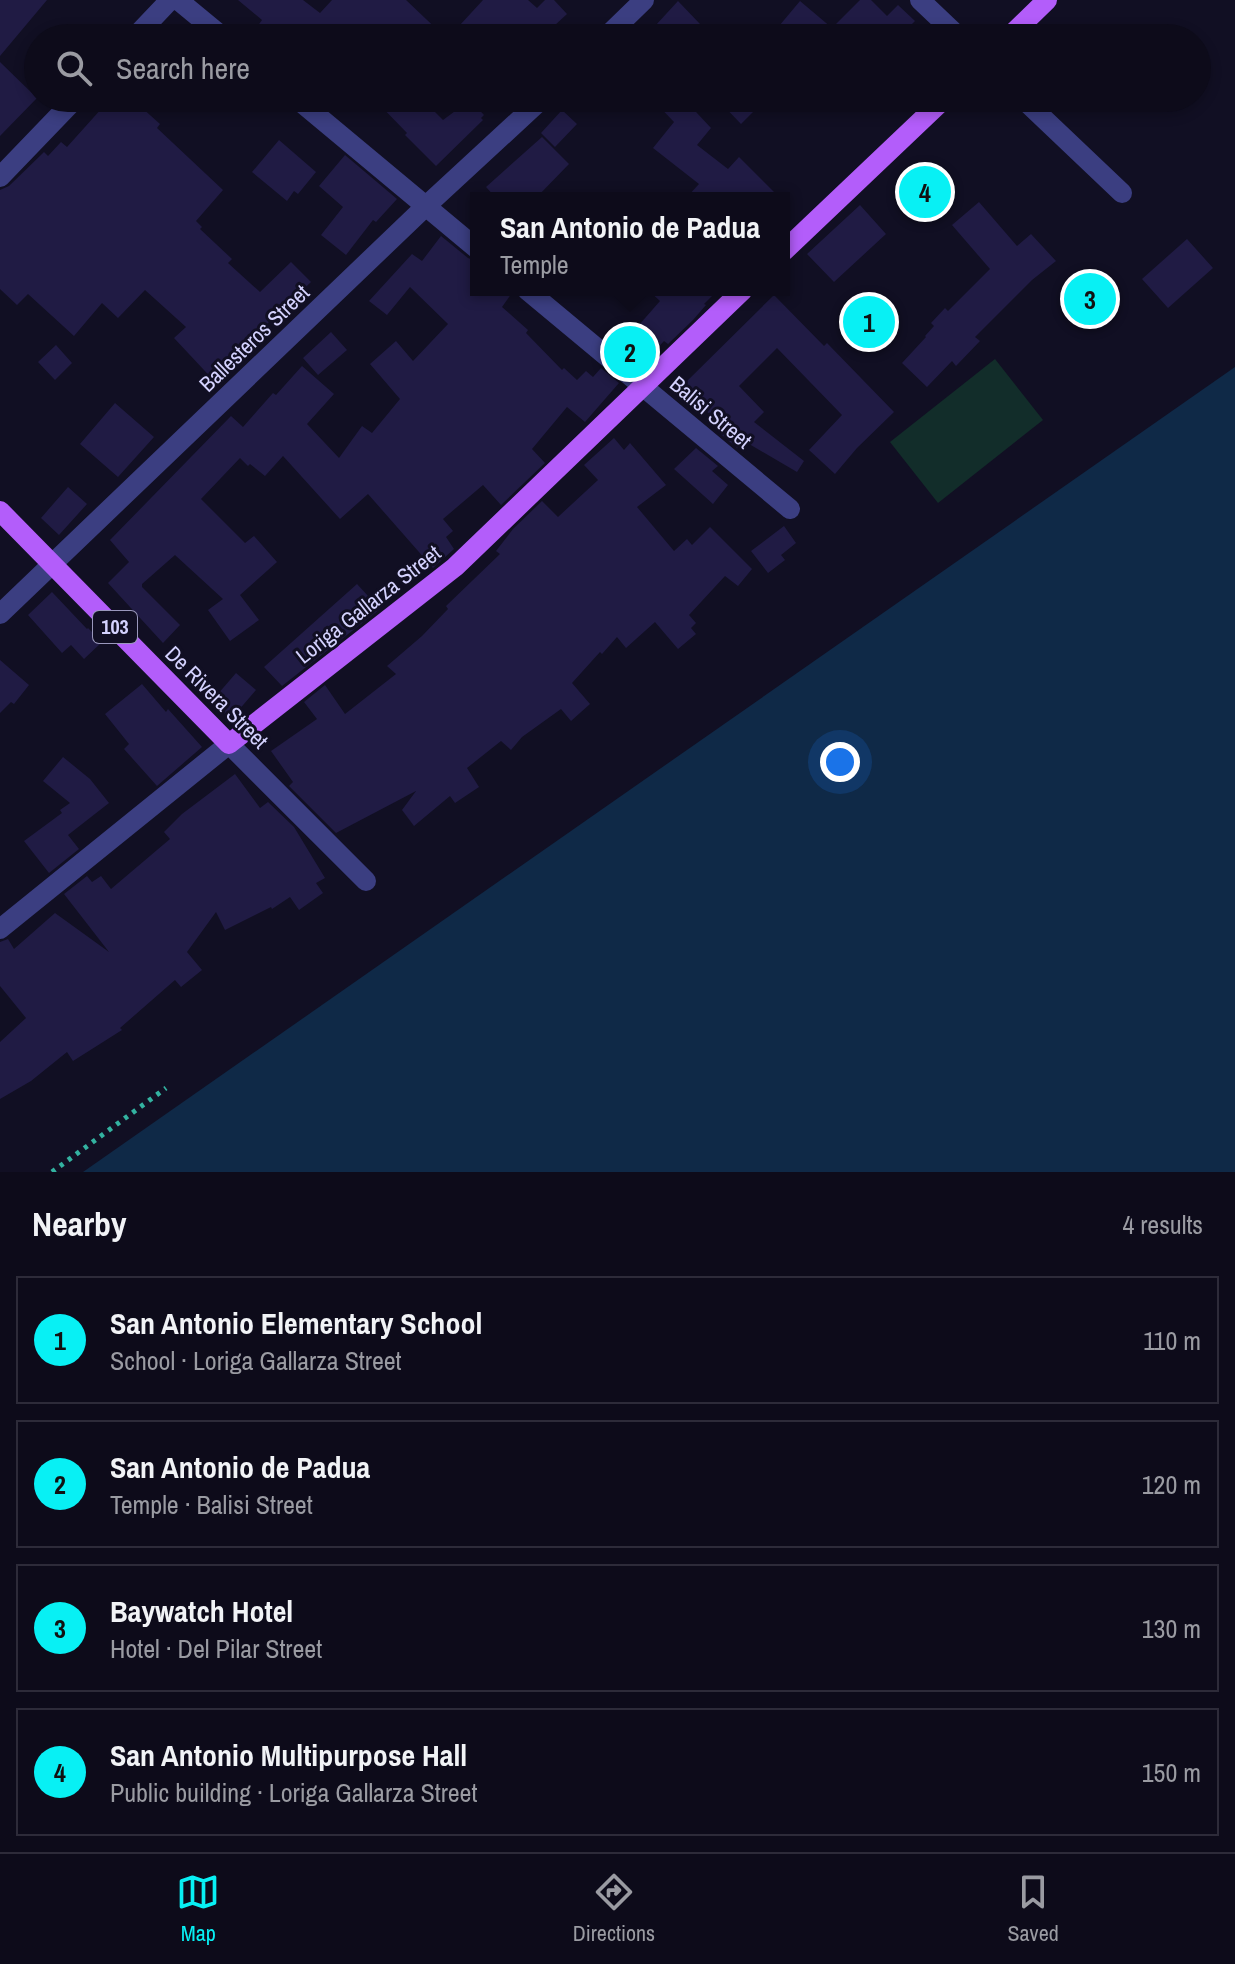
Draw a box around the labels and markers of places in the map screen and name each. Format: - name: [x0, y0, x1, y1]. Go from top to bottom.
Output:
- pin: 4: [899, 162, 951, 222]
- pin: 3: [1064, 269, 1116, 329]
- pin: 1: [843, 292, 895, 352]
- pin: 2: [604, 322, 656, 382]

